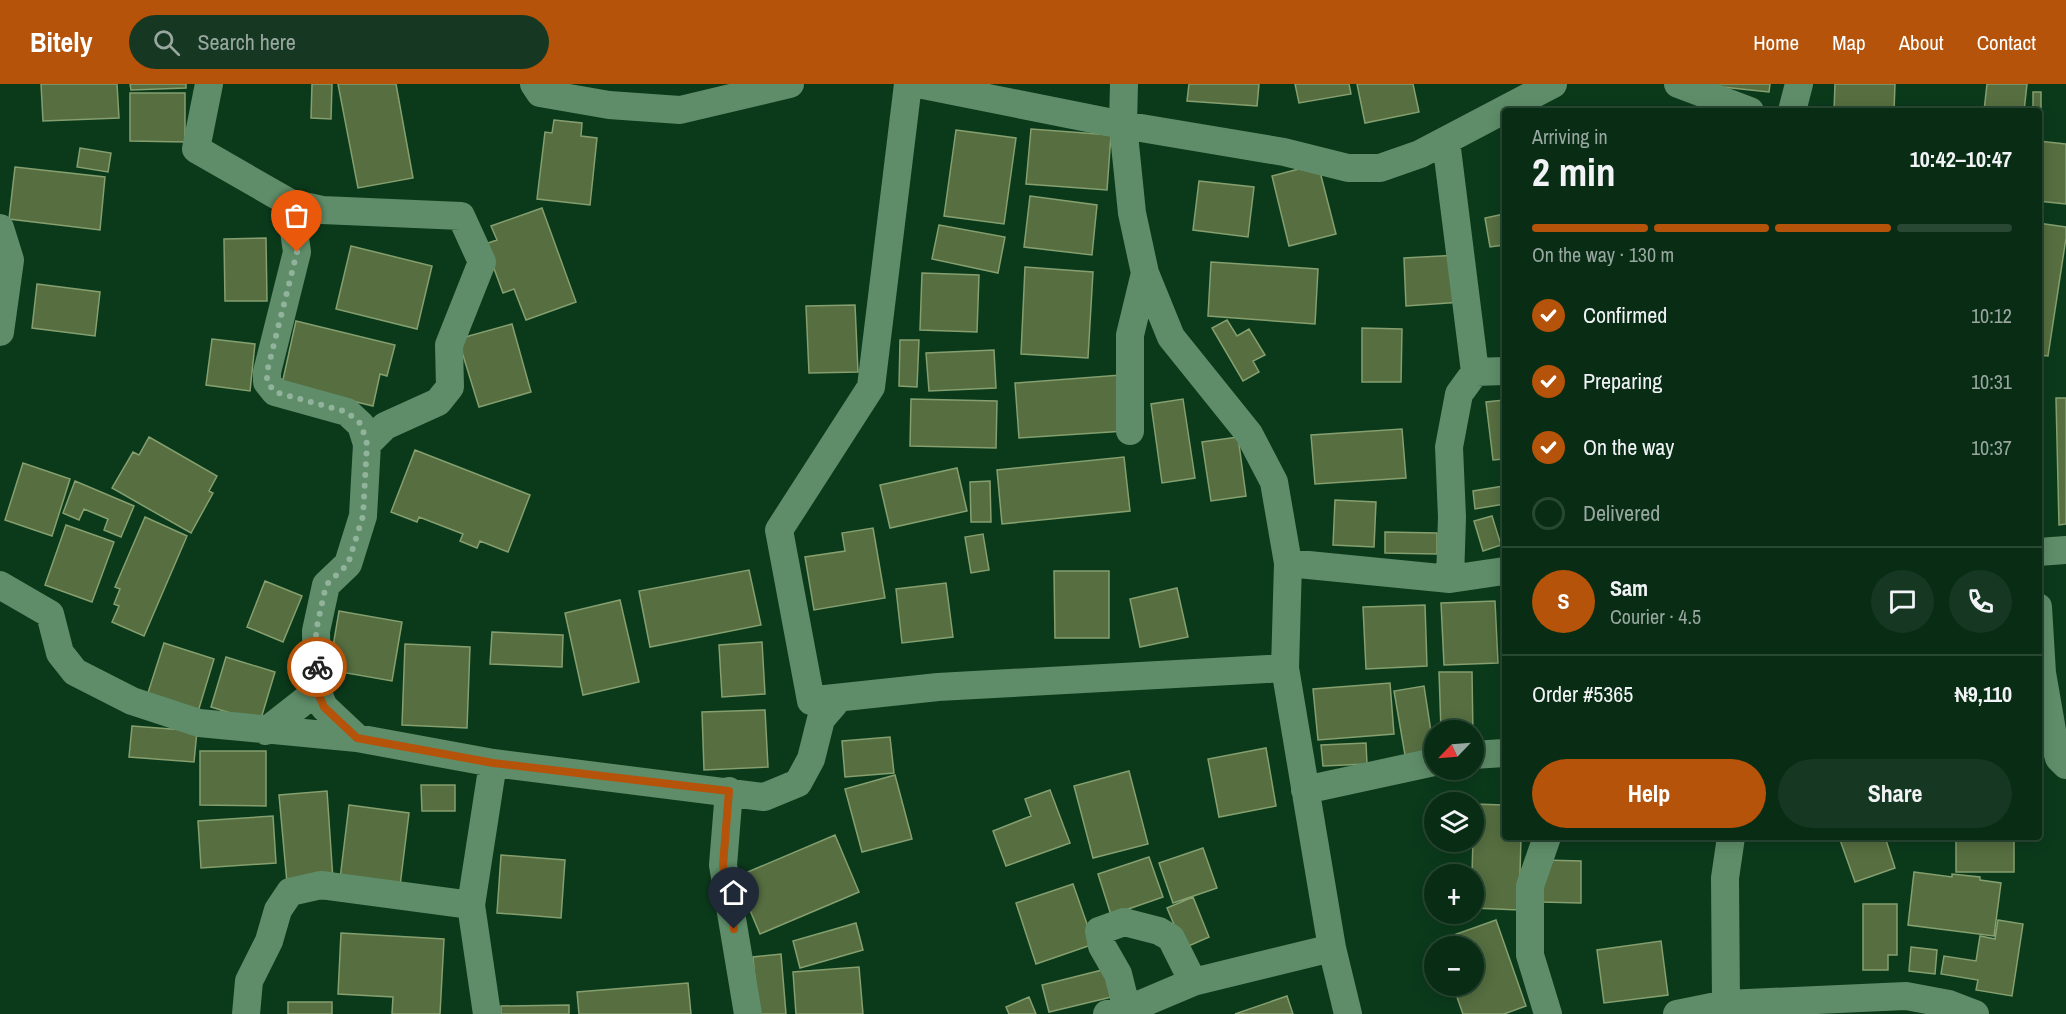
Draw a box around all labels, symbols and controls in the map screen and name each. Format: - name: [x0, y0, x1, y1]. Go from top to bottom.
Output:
- search box: [129, 15, 549, 69]
- text: Bitely: [30, 23, 93, 61]
- icon: search: [150, 26, 183, 59]
- text: Search here: [198, 27, 296, 57]
- text: Home: [1753, 28, 1799, 57]
- text: Map: [1832, 28, 1866, 57]
- text: About: [1899, 28, 1944, 57]
- text: Contact: [1977, 28, 2036, 57]
- text: Arriving in: [1532, 123, 1608, 150]
- text: 10:42–10:47: [1910, 144, 2012, 174]
- text: 2 min: [1532, 146, 1616, 198]
- pin: [271, 190, 322, 252]
- icon: bag: [280, 199, 313, 232]
- text: On the way · 130 m: [1532, 241, 1674, 268]
- icon: check: [1532, 299, 1565, 332]
- text: Confirmed: [1583, 300, 1667, 330]
- text: 10:12: [1971, 302, 2012, 329]
- icon: check: [1532, 365, 1565, 398]
- text: Preparing: [1583, 366, 1662, 396]
- text: 10:31: [1971, 368, 2012, 395]
- icon: check: [1532, 431, 1565, 464]
- text: On the way: [1583, 432, 1674, 462]
- text: 10:37: [1971, 434, 2012, 461]
- text: Delivered: [1583, 498, 1660, 528]
- button: chat: [1871, 570, 1934, 633]
- button: phone: [1949, 570, 2012, 633]
- text: Sam: [1610, 573, 1648, 603]
- text: S: [1557, 586, 1570, 616]
- text: Courier · 4.5: [1610, 603, 1701, 630]
- courier: [287, 637, 347, 697]
- icon: bike: [301, 651, 334, 684]
- text: Order #5365: [1532, 679, 1633, 709]
- text: ₦9,110: [1955, 679, 2012, 709]
- north arrow: [1424, 720, 1484, 780]
- map controls: [1424, 720, 1484, 996]
- button: Help: [1532, 759, 1766, 828]
- button: Share: [1778, 759, 2012, 828]
- button: layers: [1424, 792, 1484, 852]
- button: +: [1424, 864, 1484, 924]
- pin: [708, 867, 759, 929]
- icon: home: [717, 876, 750, 909]
- button: −: [1424, 936, 1484, 996]

